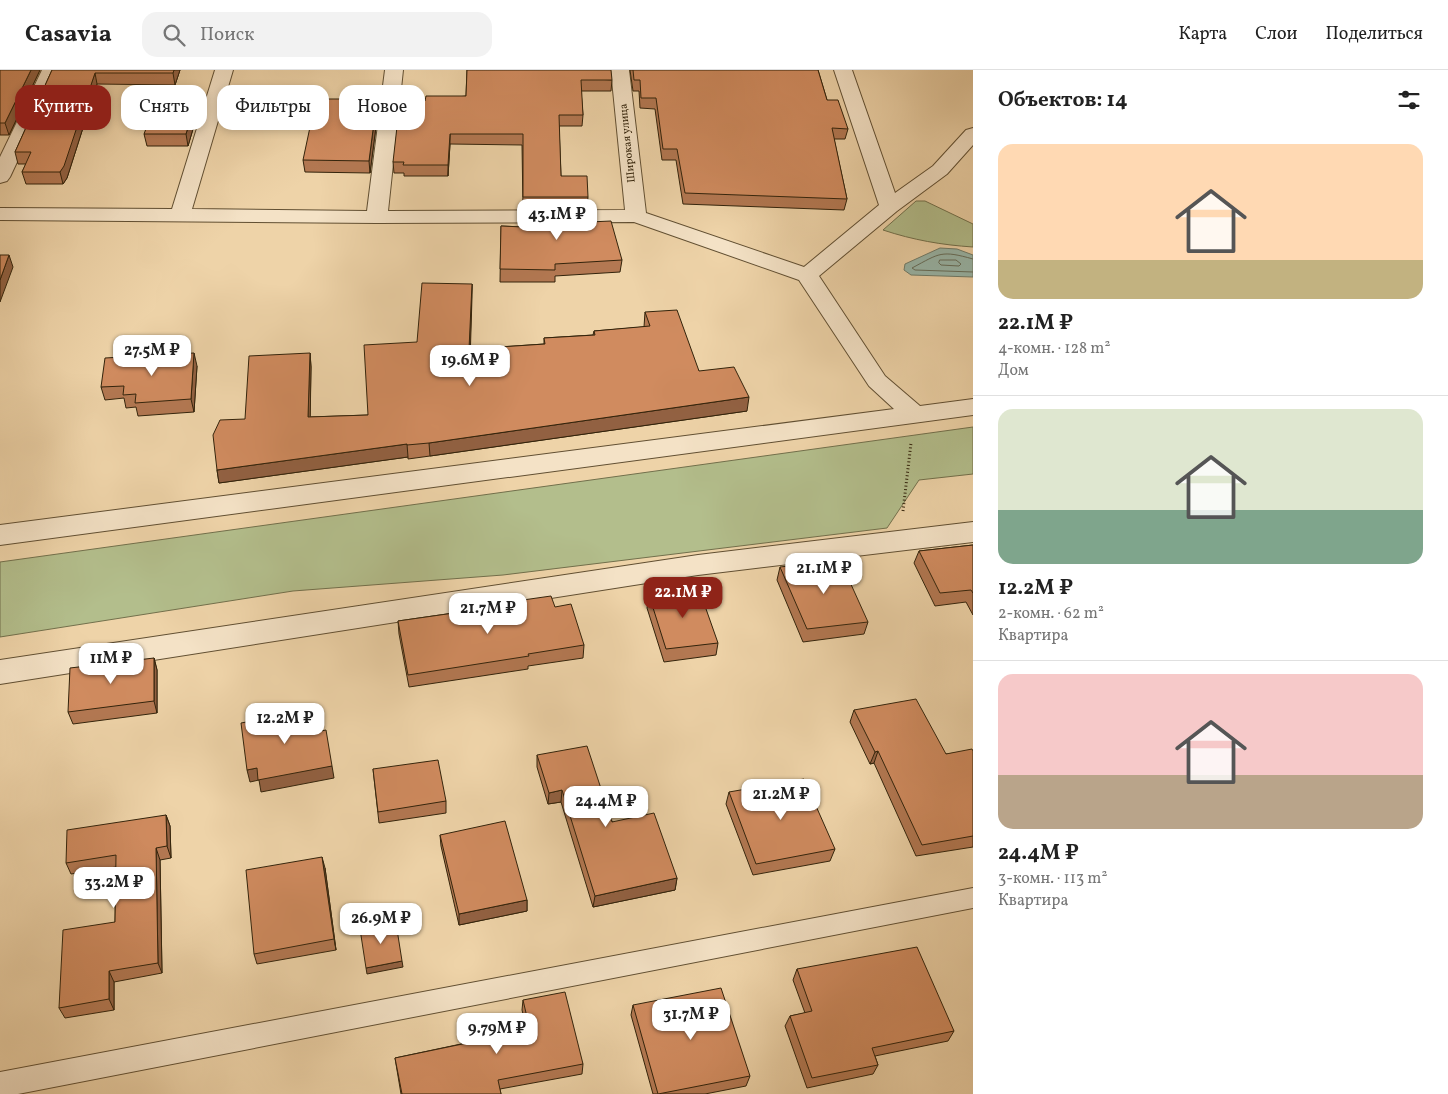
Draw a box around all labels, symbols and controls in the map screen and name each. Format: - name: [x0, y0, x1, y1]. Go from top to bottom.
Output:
- search box: [142, 12, 492, 57]
- text: Casavia: [25, 18, 112, 52]
- icon: search: [160, 21, 188, 49]
- text: Поиск: [200, 22, 254, 48]
- text: Карта: [1179, 22, 1227, 47]
- text: Слои: [1255, 22, 1297, 47]
- text: Поделиться: [1325, 22, 1423, 47]
- chip: Купить: [15, 85, 111, 130]
- chip: Снять: [121, 85, 207, 130]
- chip: Фильтры: [217, 85, 329, 130]
- chip: Новое: [339, 85, 425, 130]
- text: Объектов: 14: [998, 86, 1128, 115]
- icon: filters: [1395, 86, 1423, 114]
- street label: Широкая улица: [616, 102, 640, 183]
- icon: home: [1166, 176, 1256, 266]
- pin: 43.1M ₽: [511, 198, 603, 241]
- text: 43.1M ₽: [528, 204, 586, 226]
- text: 22.1M ₽: [998, 309, 1073, 338]
- pin: 27.5M ₽: [106, 334, 198, 377]
- text: 4-комн. · 128 m²: [998, 338, 1110, 360]
- text: 27.5M ₽: [124, 340, 180, 362]
- pin: 19.6M ₽: [424, 344, 516, 387]
- text: 19.6M ₽: [441, 350, 499, 372]
- text: Дом: [998, 360, 1029, 382]
- icon: home: [1166, 442, 1256, 532]
- pin: 21.1M ₽: [778, 552, 870, 595]
- text: 21.1M ₽: [796, 558, 852, 580]
- text: 12.2M ₽: [998, 574, 1073, 603]
- pin: 22.1M ₽: [637, 576, 729, 619]
- text: 22.1M ₽: [654, 582, 712, 604]
- pin: 21.7M ₽: [442, 592, 534, 635]
- text: 21.7M ₽: [460, 598, 516, 620]
- text: 2-комн. · 62 m²: [998, 603, 1104, 625]
- text: Квартира: [998, 625, 1068, 647]
- pin: 11M ₽: [76, 642, 146, 685]
- text: 11M ₽: [90, 648, 132, 670]
- pin: 12.2M ₽: [239, 702, 331, 745]
- icon: home: [1166, 707, 1256, 797]
- text: 12.2M ₽: [256, 708, 314, 730]
- pin: 21.2M ₽: [735, 778, 827, 821]
- text: 21.2M ₽: [752, 784, 810, 806]
- pin: 24.4M ₽: [560, 786, 652, 828]
- text: 24.4M ₽: [575, 791, 637, 813]
- text: 24.4M ₽: [998, 839, 1079, 868]
- pin: 33.2M ₽: [68, 866, 160, 909]
- text: 3-комн. · 113 m²: [998, 868, 1107, 890]
- text: 33.2M ₽: [85, 872, 143, 894]
- text: Квартира: [998, 890, 1068, 912]
- pin: 26.9M ₽: [335, 902, 427, 945]
- text: 26.9M ₽: [351, 908, 411, 930]
- pin: 31.7M ₽: [645, 998, 737, 1041]
- text: 31.7M ₽: [663, 1004, 719, 1026]
- pin: 9.79M ₽: [451, 1012, 543, 1055]
- text: 9.79M ₽: [468, 1018, 526, 1040]

